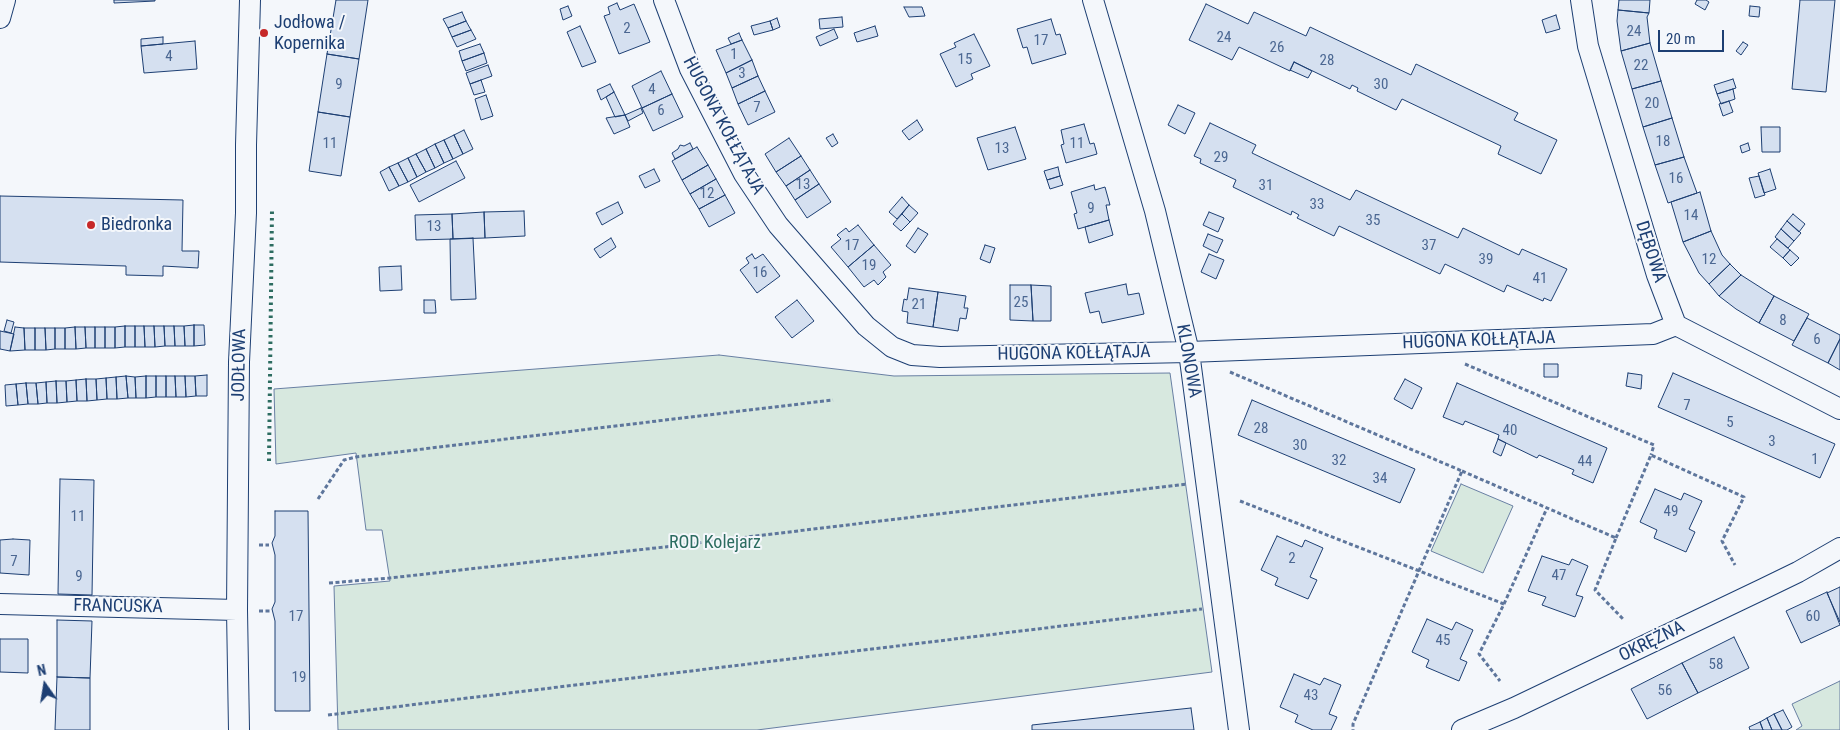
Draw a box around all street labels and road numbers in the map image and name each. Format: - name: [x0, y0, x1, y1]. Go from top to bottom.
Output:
- street label: HUGONA KOŁŁĄTAJA: [677, 53, 769, 199]
- street label: DĘBOWA: [1630, 218, 1670, 286]
- street label: KLONOWA: [1171, 323, 1205, 399]
- street label: JODŁOWA: [229, 328, 251, 402]
- street label: HUGONA KOŁŁĄTAJA: [1402, 328, 1556, 354]
- street label: HUGONA KOŁŁĄTAJA: [997, 342, 1151, 366]
- street label: FRANCUSKA: [73, 595, 163, 619]
- street label: OKRĘŻNA: [1616, 617, 1688, 667]

